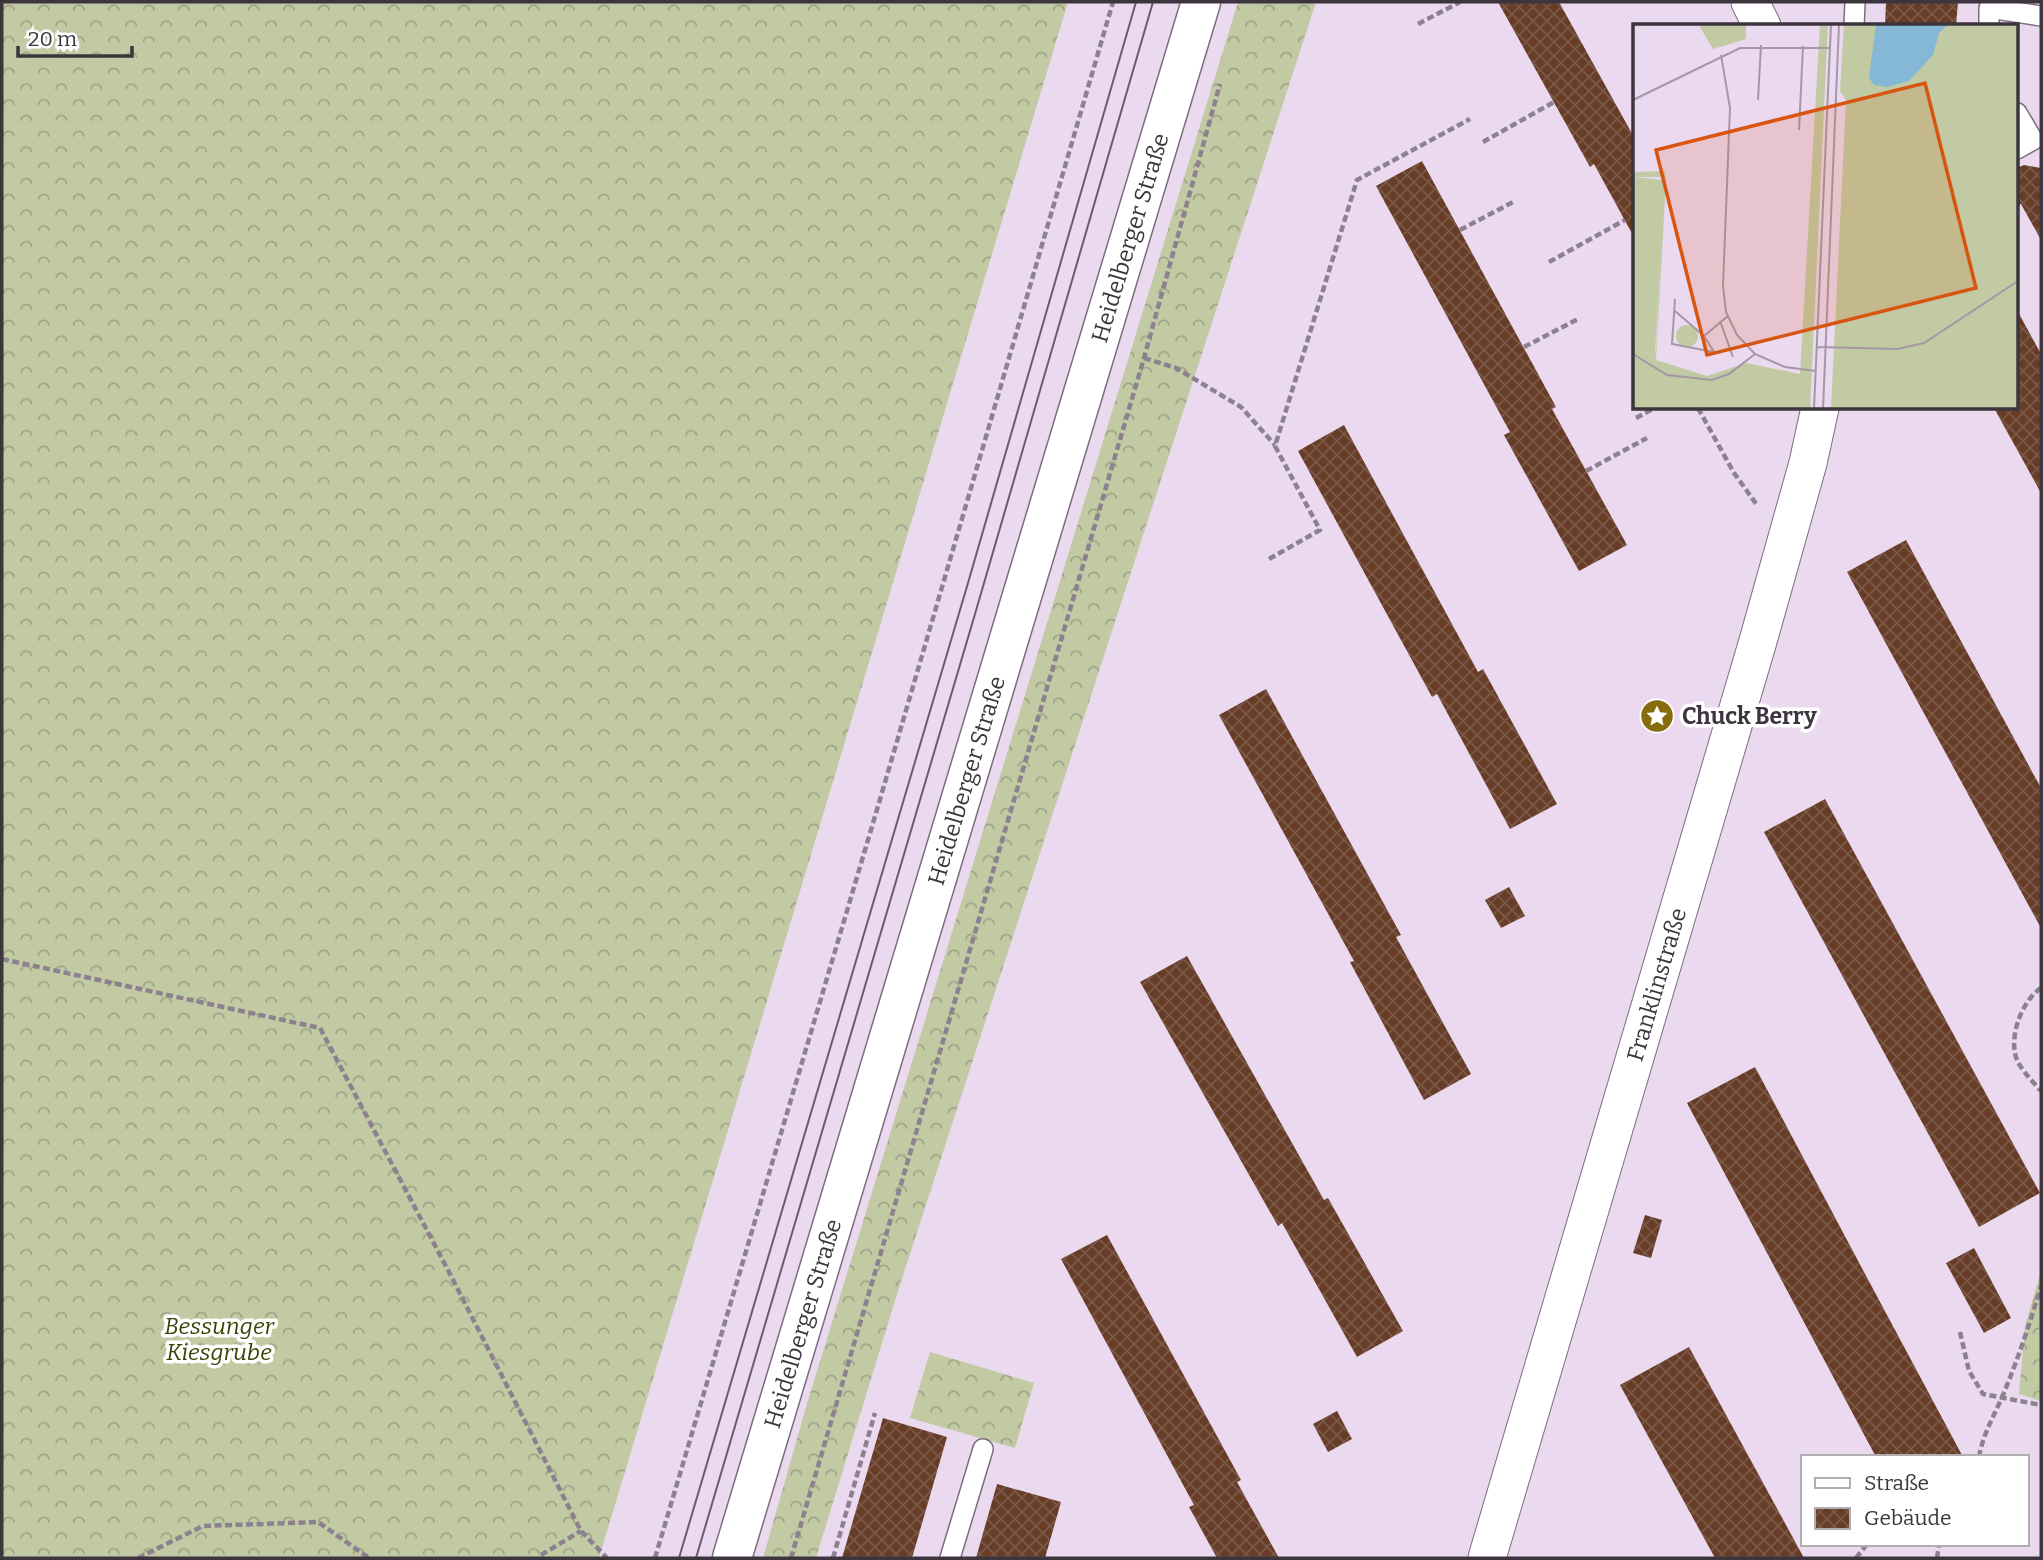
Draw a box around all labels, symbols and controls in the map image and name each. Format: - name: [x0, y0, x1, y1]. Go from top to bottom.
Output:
- scale bar: [18, 14, 131, 58]
- inset map: [1633, 24, 2018, 410]
- text: 20 m: [28, 26, 77, 52]
- street label: Heidelberger Straße: [1085, 130, 1175, 346]
- street label: Heidelberger Straße: [922, 673, 1011, 888]
- place icon: Chuck Berry: [1638, 697, 1676, 735]
- place label: Chuck Berry: [1682, 702, 1817, 730]
- street label: Franklinstraße: [1621, 904, 1692, 1065]
- street label: Heidelberger Straße: [758, 1215, 847, 1431]
- park label: Bessunger Kiesgrube: [164, 1312, 275, 1366]
- legend: [1801, 1455, 2029, 1546]
- text: Straße: [1864, 1470, 1929, 1496]
- text: Gebäude: [1864, 1505, 1952, 1531]

